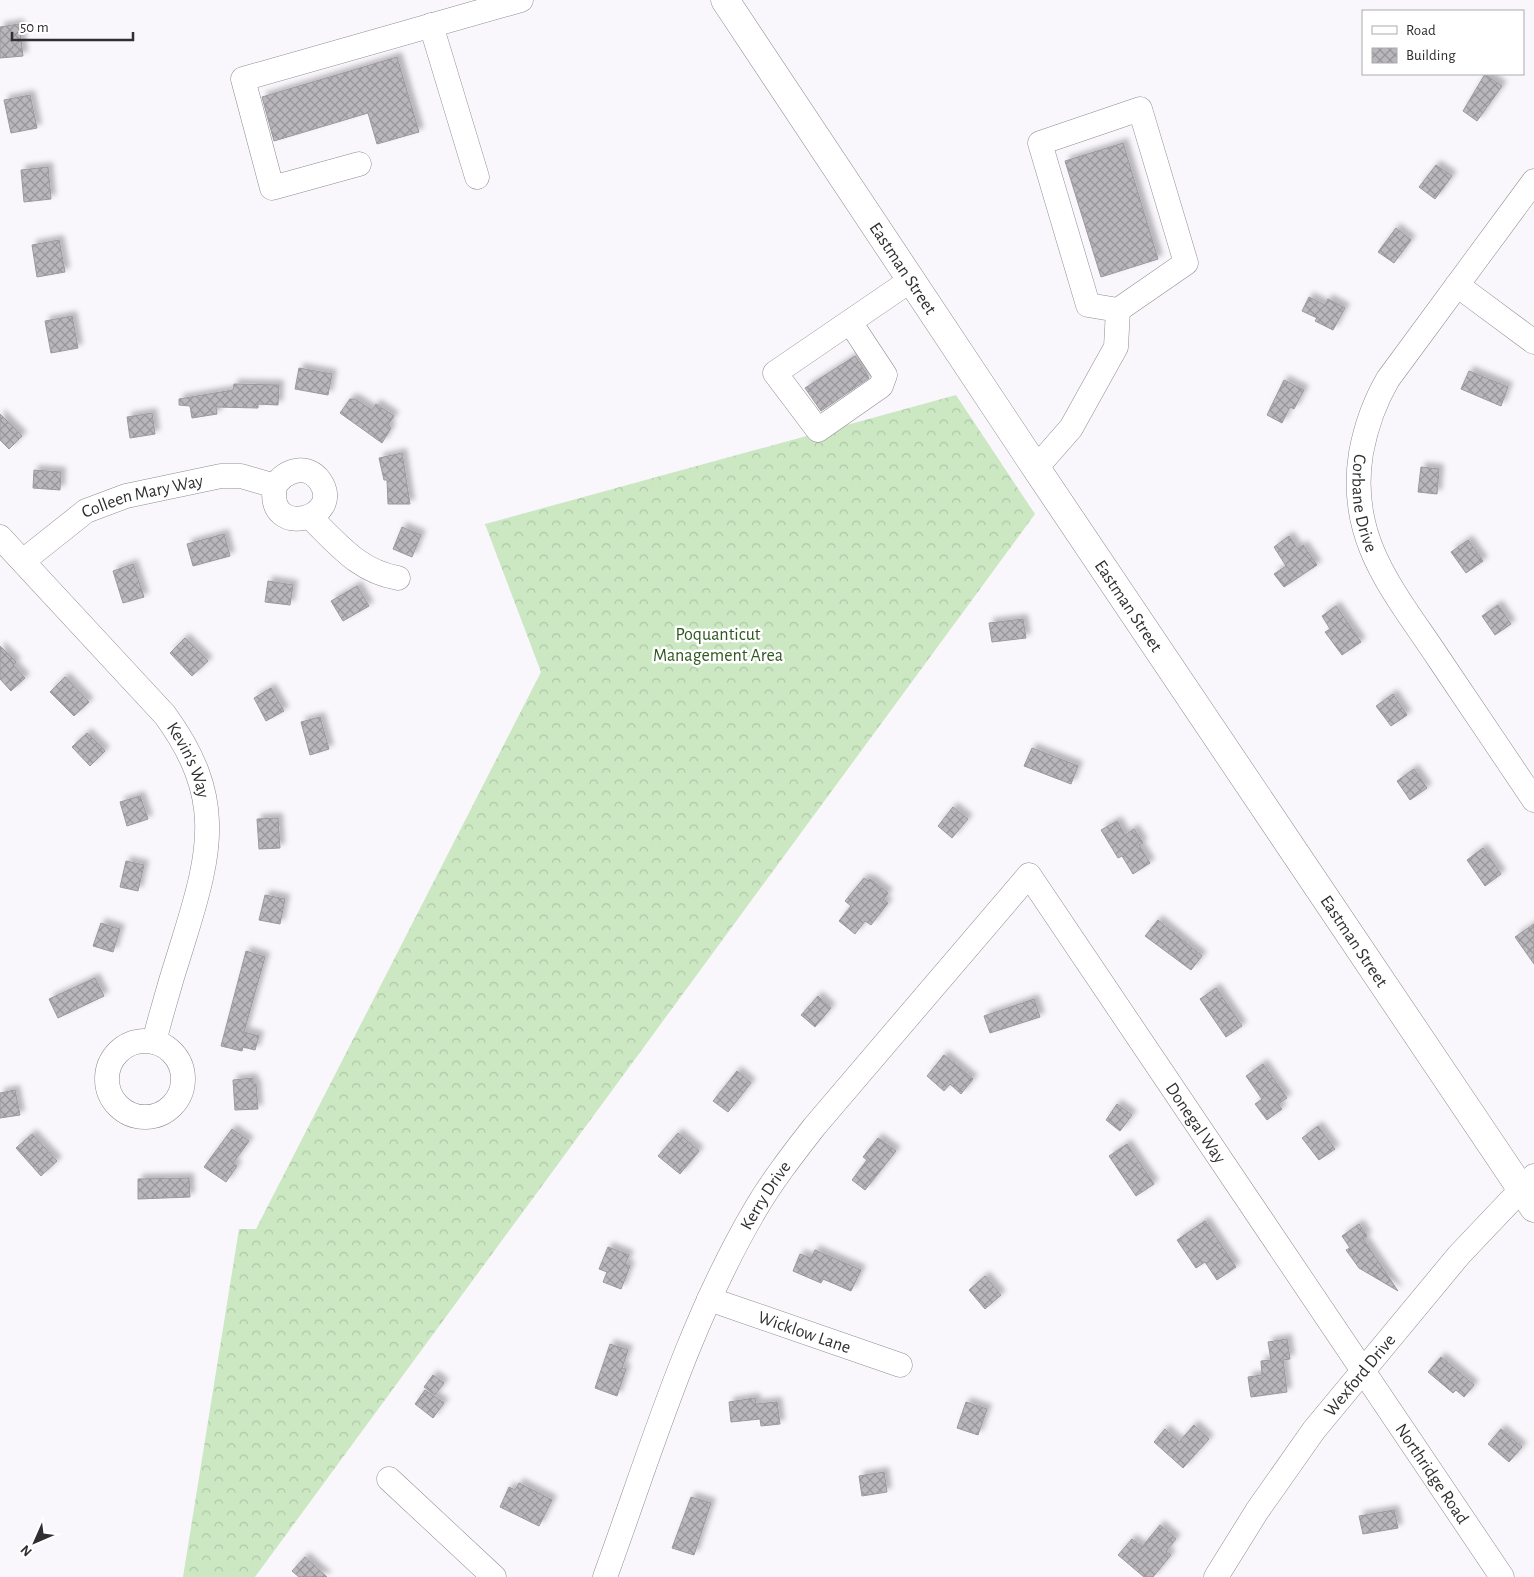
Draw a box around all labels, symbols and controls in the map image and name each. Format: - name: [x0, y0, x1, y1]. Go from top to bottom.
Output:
- scale bar: [12, 10, 134, 42]
- legend: [1362, 10, 1524, 75]
- text: 50 m: [20, 20, 49, 35]
- text: Road: [1406, 23, 1436, 38]
- text: Building: [1406, 48, 1456, 63]
- street label: Eastman Street: [865, 219, 939, 318]
- street label: Corbane Drive: [1348, 453, 1380, 555]
- street label: Colleen Mary Way: [79, 472, 205, 522]
- street label: Eastman Street: [1091, 557, 1165, 656]
- park label: Poquanticut Management Area: [653, 626, 783, 665]
- street label: Kevin's Way: [163, 719, 212, 800]
- street label: Eastman Street: [1316, 892, 1391, 991]
- street label: Donegal Way: [1162, 1080, 1229, 1167]
- street label: Kerry Drive: [738, 1158, 795, 1233]
- street label: Wicklow Lane: [755, 1309, 853, 1357]
- street label: Wexford Drive: [1321, 1331, 1399, 1420]
- street label: Northridge Road: [1391, 1421, 1472, 1528]
- north arrow: [10, 1517, 60, 1567]
- text: N: [18, 1542, 35, 1559]

